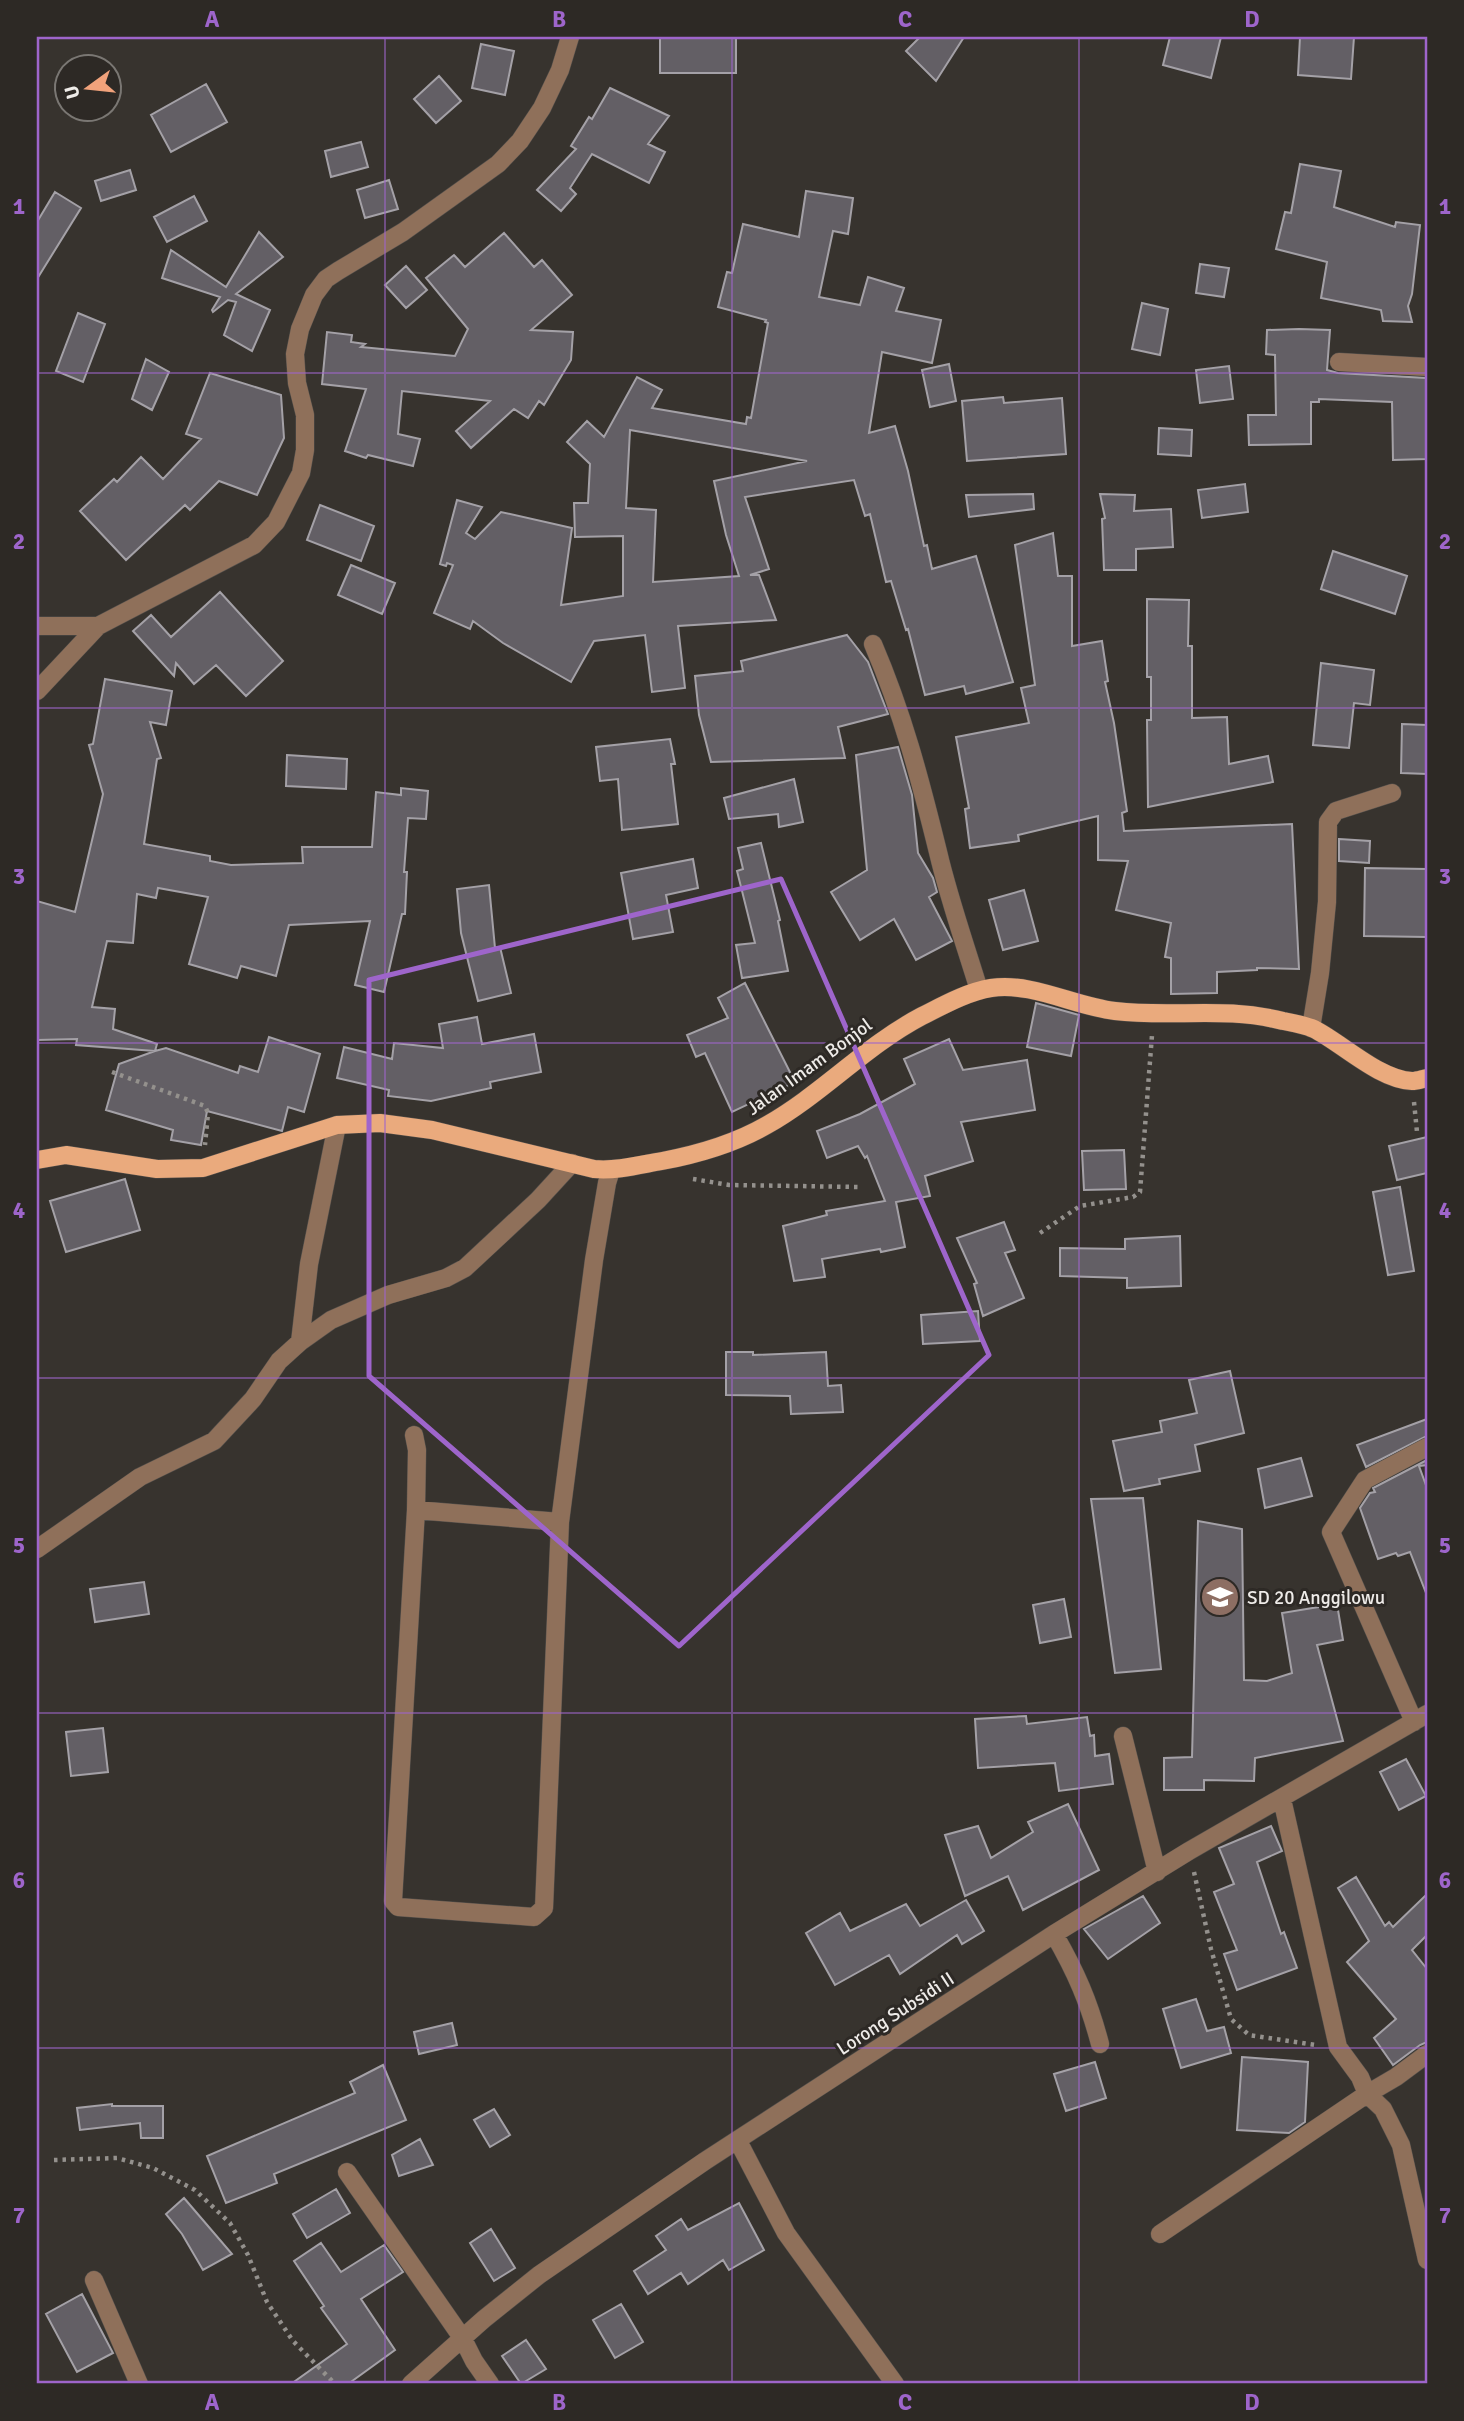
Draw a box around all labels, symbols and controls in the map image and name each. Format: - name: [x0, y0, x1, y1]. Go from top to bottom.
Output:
- text: A: [205, 5, 220, 34]
- text: B: [552, 5, 566, 34]
- text: C: [898, 5, 912, 34]
- text: D: [1244, 5, 1260, 34]
- north arrow: [52, 52, 122, 122]
- text: U: [59, 83, 86, 101]
- text: 1: [13, 192, 25, 221]
- text: 1: [1439, 192, 1451, 221]
- text: 2: [13, 527, 25, 556]
- text: 2: [1439, 527, 1451, 556]
- text: 3: [13, 862, 25, 891]
- text: 3: [1439, 862, 1451, 891]
- street label: Jalan Imam Bonjol: [742, 1013, 877, 1120]
- text: 4: [13, 1196, 25, 1225]
- text: 4: [1439, 1196, 1451, 1225]
- text: 5: [13, 1531, 25, 1560]
- text: 5: [1439, 1531, 1451, 1560]
- school or university icon: SD 20 Anggilowu: [1199, 1576, 1241, 1618]
- place label: SD 20 Anggilowu: [1247, 1586, 1385, 1610]
- text: 6: [13, 1866, 25, 1895]
- text: 6: [1439, 1866, 1451, 1895]
- street label: Lorong Subsidi II: [832, 1967, 959, 2061]
- text: 7: [13, 2201, 25, 2230]
- text: 7: [1439, 2201, 1451, 2230]
- text: A: [205, 2388, 220, 2417]
- text: B: [552, 2388, 566, 2417]
- text: C: [898, 2388, 912, 2417]
- text: D: [1244, 2388, 1260, 2417]

